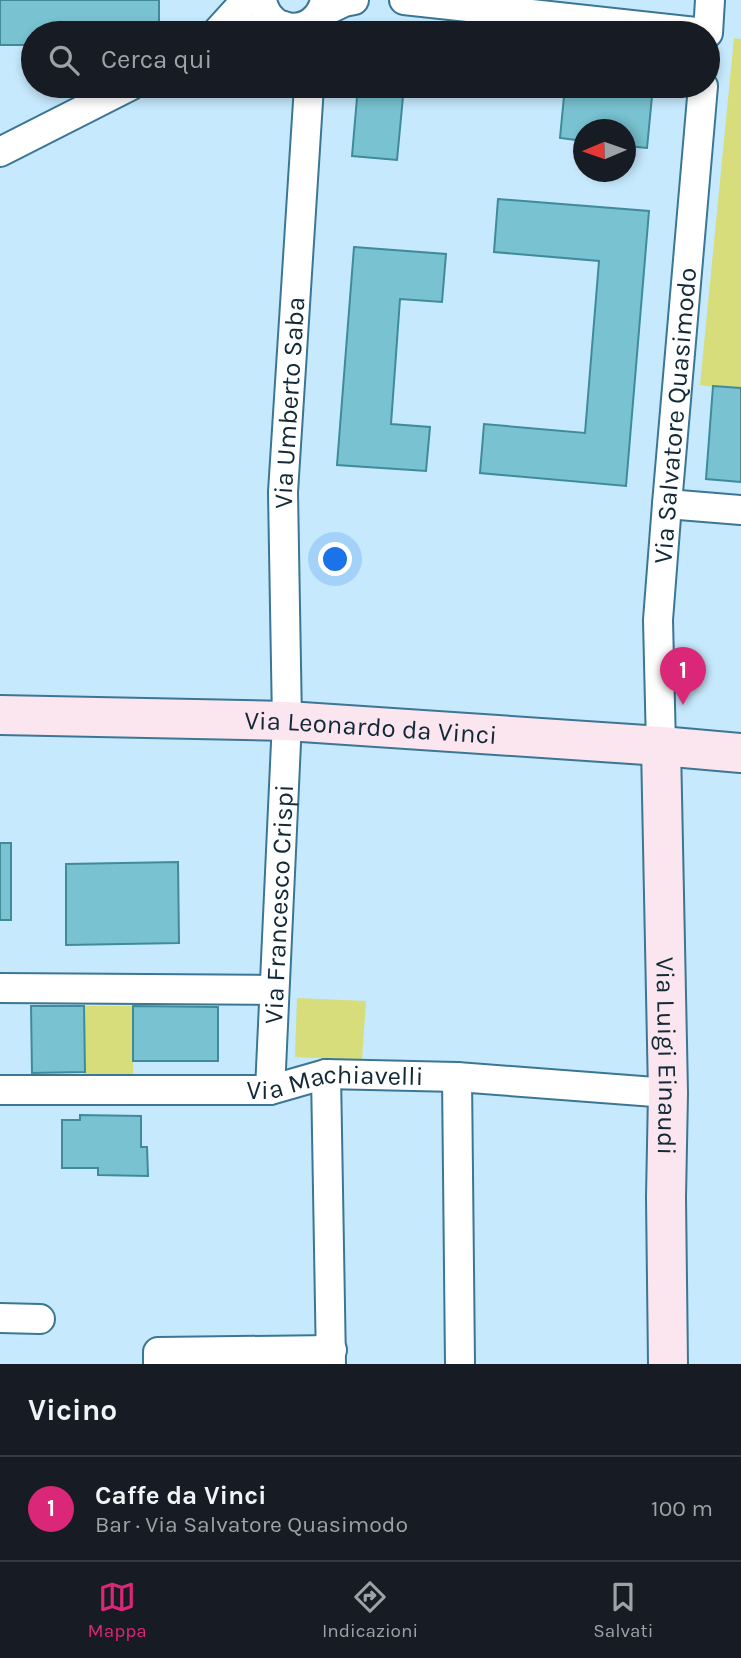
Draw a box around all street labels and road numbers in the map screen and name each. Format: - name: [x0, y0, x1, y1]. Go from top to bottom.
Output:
- street label: Via Salvatore Quasimodo: [647, 266, 703, 565]
- street label: Via Umberto Saba: [267, 296, 311, 509]
- street label: Via Leonardo da Vinci: [244, 705, 498, 751]
- street label: Via Francesco Crispi: [258, 784, 300, 1025]
- street label: Via Luigi Einaudi: [650, 956, 684, 1155]
- street label: Via Machiavelli: [246, 1058, 424, 1106]

